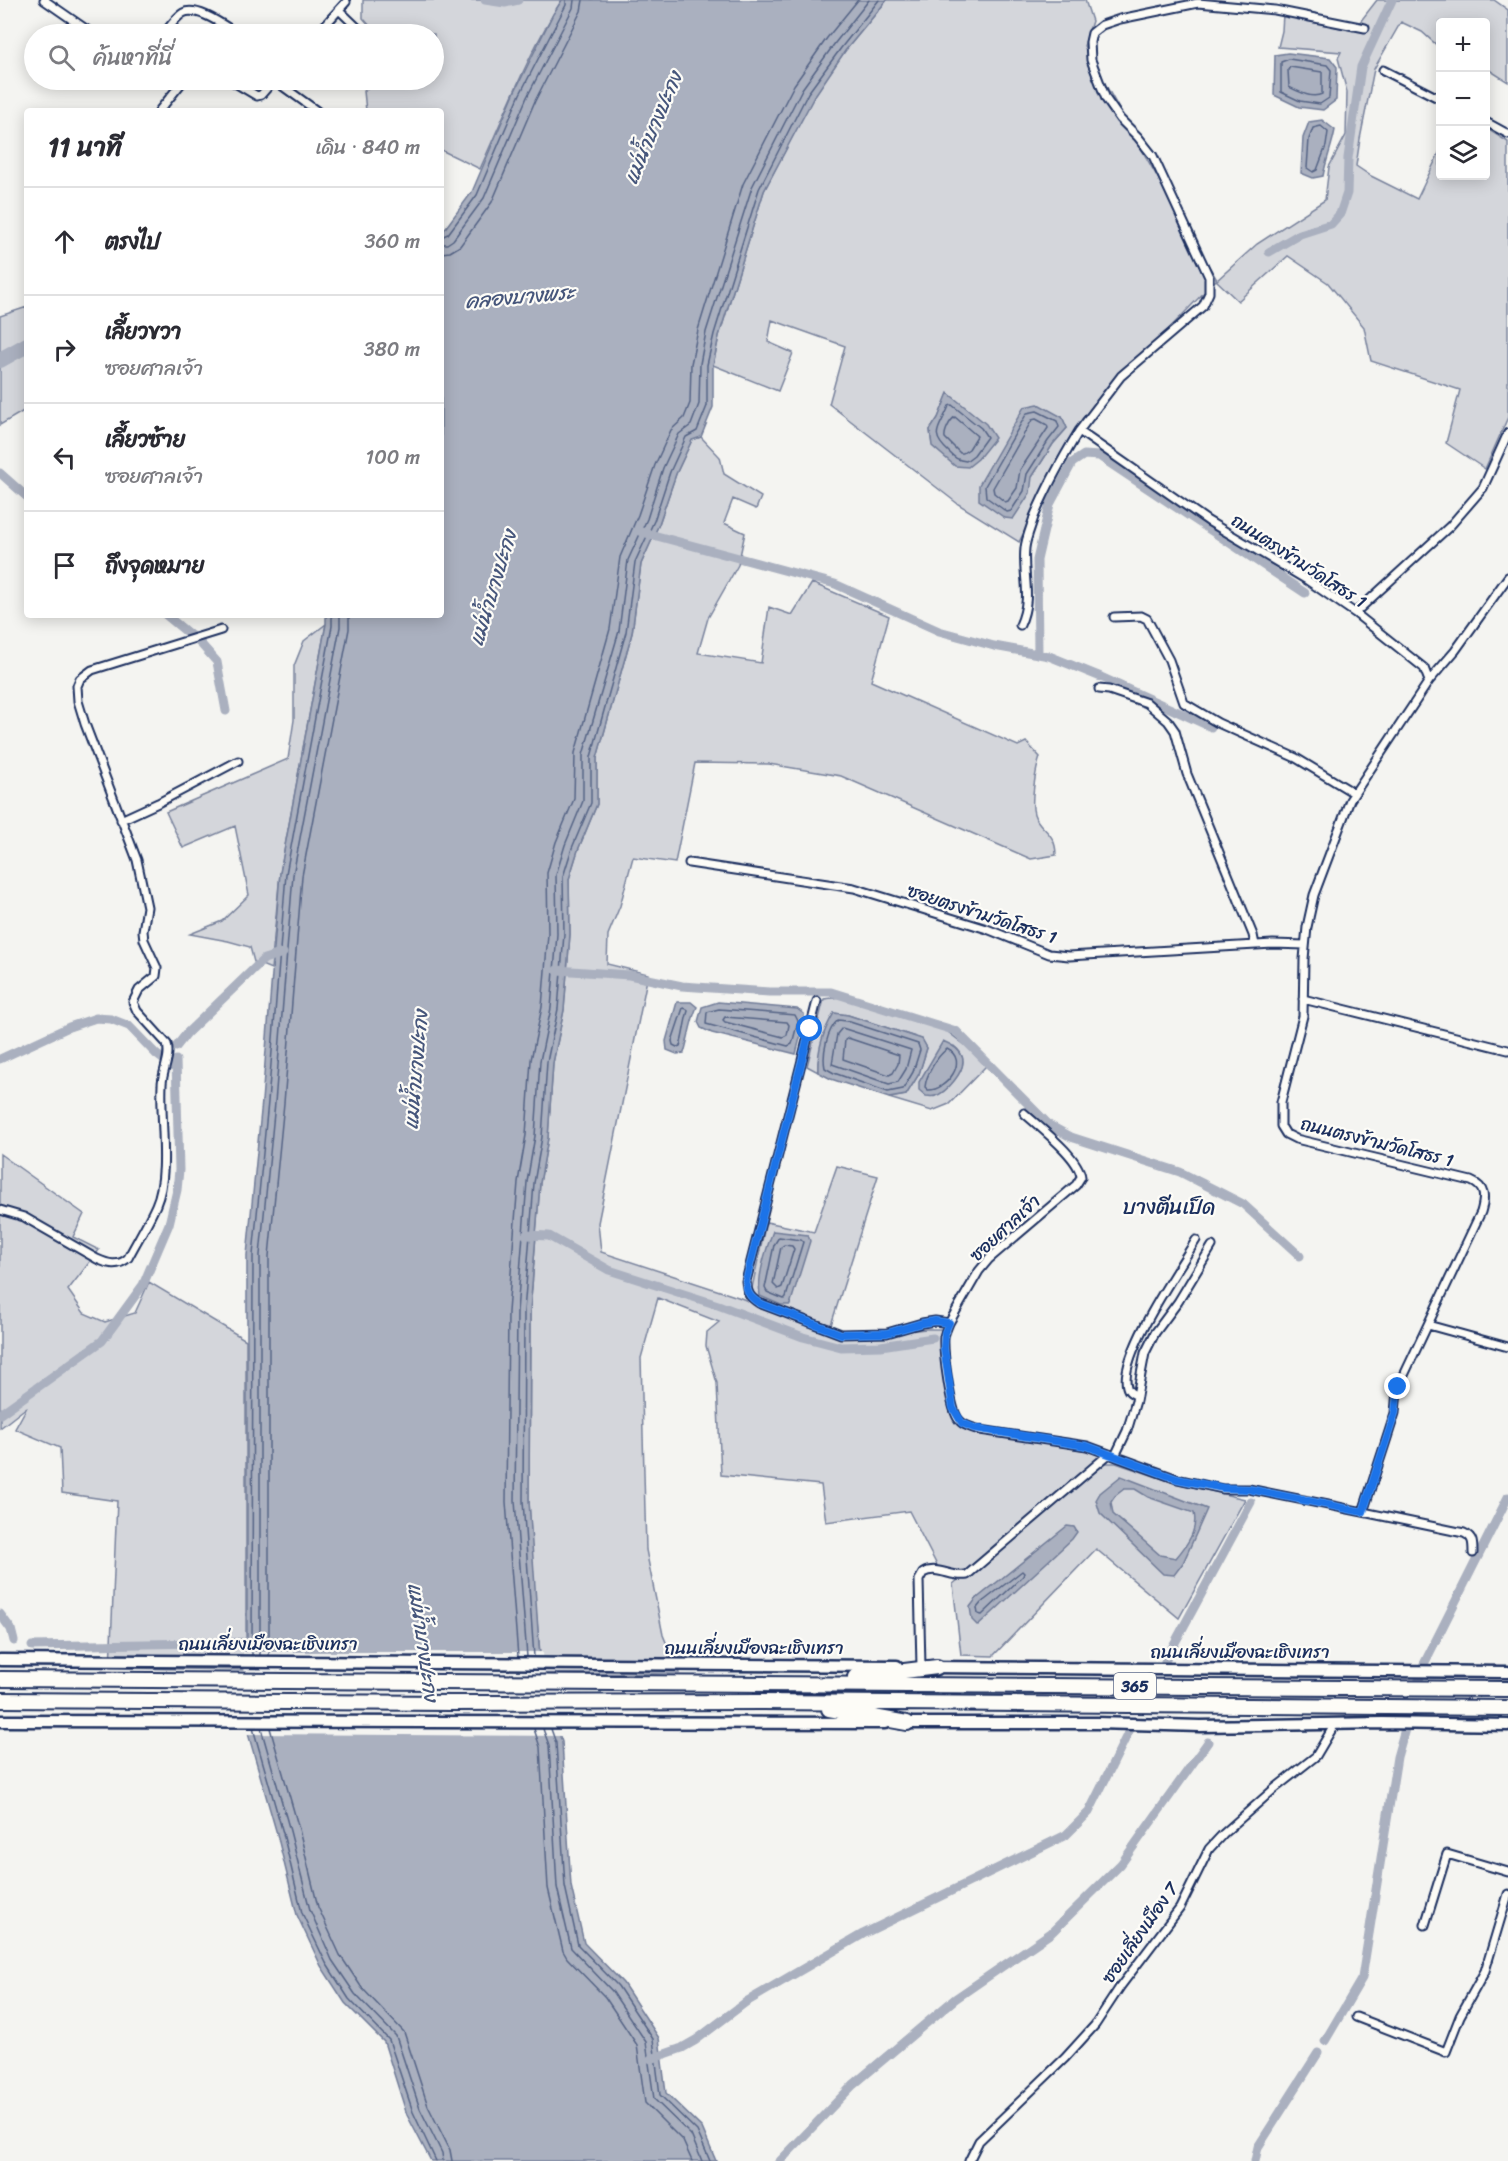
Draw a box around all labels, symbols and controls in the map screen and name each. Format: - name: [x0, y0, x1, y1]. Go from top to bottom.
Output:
- map controls: [1436, 18, 1490, 180]
- button: +: [1436, 18, 1490, 72]
- search box: [24, 24, 444, 90]
- text: ค้นหาที่นี่: [93, 38, 173, 77]
- icon: search: [45, 41, 78, 74]
- water label: แม่น้ำบางปะกง: [614, 64, 693, 190]
- button: −: [1436, 72, 1490, 126]
- text: 11 นาที: [48, 124, 122, 170]
- button: layers: [1436, 126, 1490, 180]
- text: เดิน · 840 m: [316, 130, 420, 165]
- text: ตรงไป: [105, 222, 160, 261]
- text: 360 m: [364, 224, 420, 259]
- icon: ahead: [48, 225, 81, 258]
- water label: คลองบางพระ: [464, 275, 579, 319]
- text: เลี้ยวขวา: [105, 312, 181, 351]
- text: 380 m: [364, 332, 420, 367]
- icon: right: [48, 333, 81, 366]
- text: ซอยศาลเจ้า: [105, 351, 203, 386]
- text: เลี้ยวซ้าย: [105, 420, 185, 459]
- text: 100 m: [366, 440, 420, 475]
- icon: left: [48, 441, 81, 474]
- text: ซอยศาลเจ้า: [105, 459, 203, 494]
- street label: ถนนตรงข้ามวัดโสธร 1: [1224, 505, 1374, 617]
- water label: แม่น้ำบางปะกง: [459, 523, 528, 650]
- text: ถึงจุดหมาย: [105, 546, 204, 585]
- icon: arrive: [48, 549, 81, 582]
- street label: ซอยตรงข้ามวัดโสธร 1: [903, 875, 1061, 953]
- water label: แม่น้ำบางปะกง: [393, 1006, 439, 1131]
- route start: [796, 1015, 822, 1041]
- street label: ถนนตรงข้ามวัดโสธร 1: [1297, 1107, 1457, 1177]
- street label: ซอยศาลเจ้า: [962, 1186, 1048, 1270]
- district label: บางตีนเป็ด: [1123, 1188, 1215, 1226]
- route end: [1384, 1373, 1410, 1399]
- water label: แม่น้ำบางปะกง: [397, 1580, 449, 1706]
- street label: ถนนเลี่ยงเมืองฉะเชิงเทรา: [178, 1627, 358, 1660]
- street label: ถนนเลี่ยงเมืองฉะเชิงเทรา: [664, 1631, 844, 1664]
- street label: ถนนเลี่ยงเมืองฉะเชิงเทรา: [1150, 1635, 1330, 1668]
- road number: 365: [1114, 1673, 1156, 1699]
- street label: ซอยเลี่ยงเมือง 7: [1092, 1873, 1188, 1991]

